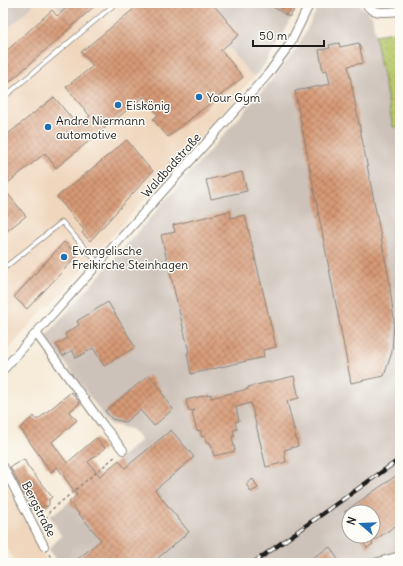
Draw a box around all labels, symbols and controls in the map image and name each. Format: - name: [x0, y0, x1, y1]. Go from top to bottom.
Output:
- scale bar: [253, 22, 324, 48]
- text: 50 m: [259, 28, 288, 43]
- place label: Your Gym: [207, 90, 261, 105]
- marker: Your Gym: [194, 92, 204, 102]
- place label: Eiskönig: [126, 98, 170, 113]
- marker: Eiskönig: [113, 100, 123, 110]
- place label: Andre Niermann automotive: [56, 113, 145, 142]
- marker: Andre Niermann automotive: [43, 122, 53, 132]
- street label: Waldbadstraße: [138, 130, 204, 200]
- place label: Evangelische Freikirche Steinhagen: [72, 243, 188, 272]
- marker: Evangelische Freikirche Steinhagen: [59, 252, 69, 262]
- street label: Bergstraße: [19, 479, 59, 539]
- north arrow: [341, 504, 381, 544]
- text: N: [344, 515, 359, 527]

